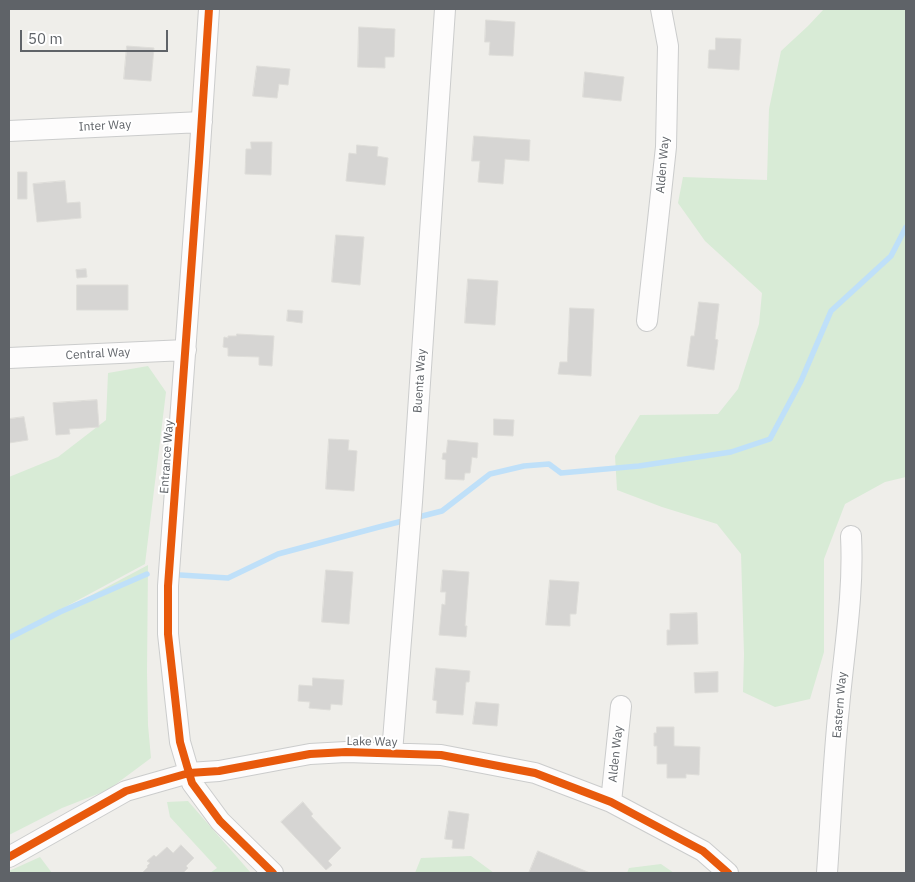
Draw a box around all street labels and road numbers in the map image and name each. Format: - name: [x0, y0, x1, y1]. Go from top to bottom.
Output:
- street label: Inter Way: [78, 117, 132, 135]
- street label: Alden Way: [653, 136, 673, 194]
- street label: Central Way: [65, 345, 131, 363]
- street label: Buenta Way: [411, 348, 429, 414]
- street label: Entrance Way: [157, 420, 177, 494]
- street label: Eastern Way: [830, 671, 850, 739]
- street label: Alden Way: [606, 725, 626, 783]
- street label: Lake Way: [346, 734, 398, 750]

